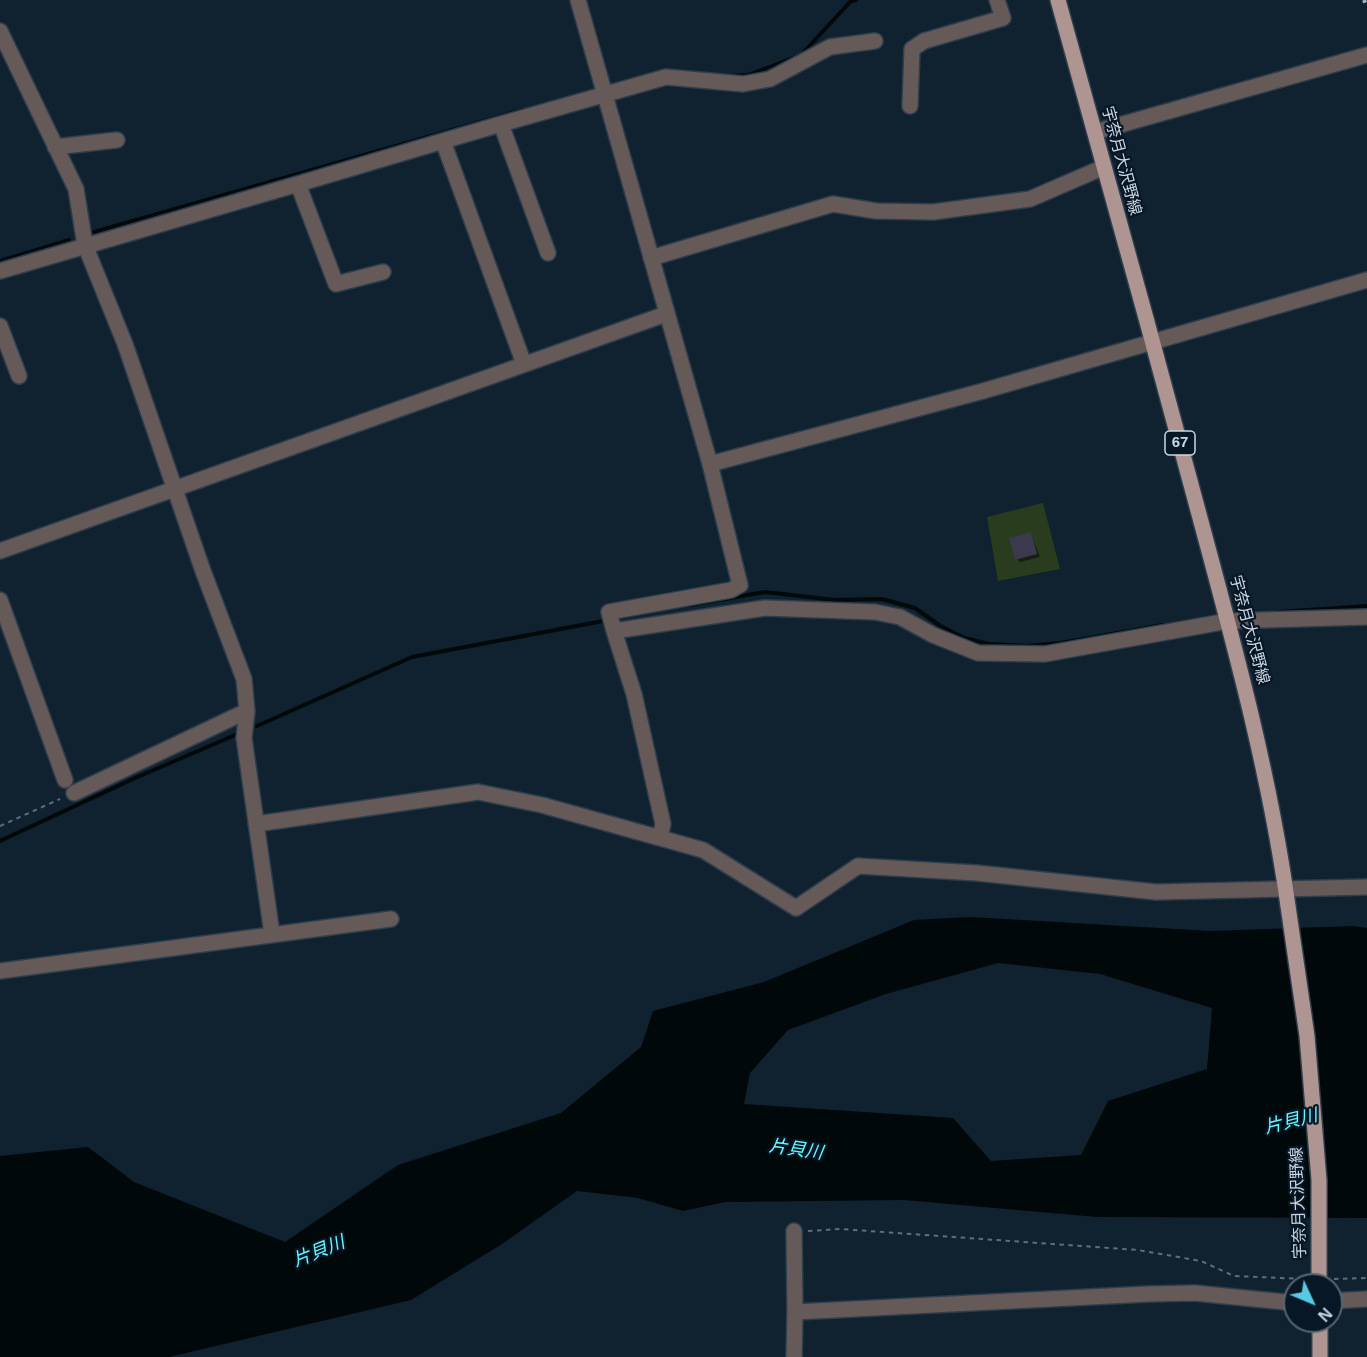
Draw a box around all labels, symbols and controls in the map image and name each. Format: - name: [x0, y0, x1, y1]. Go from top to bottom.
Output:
- street label: 宇奈月大沢野線: [1097, 104, 1145, 218]
- road number: 67: [1165, 431, 1195, 455]
- street label: 宇奈月大沢野線: [1225, 573, 1273, 687]
- water label: 片貝川: [1262, 1105, 1320, 1139]
- water label: 片貝川: [768, 1136, 824, 1164]
- street label: 宇奈月大沢野線: [1287, 1147, 1311, 1259]
- water label: 片貝川: [290, 1232, 348, 1272]
- north arrow: [1283, 1273, 1343, 1333]
- text: N: [1315, 1304, 1335, 1325]

